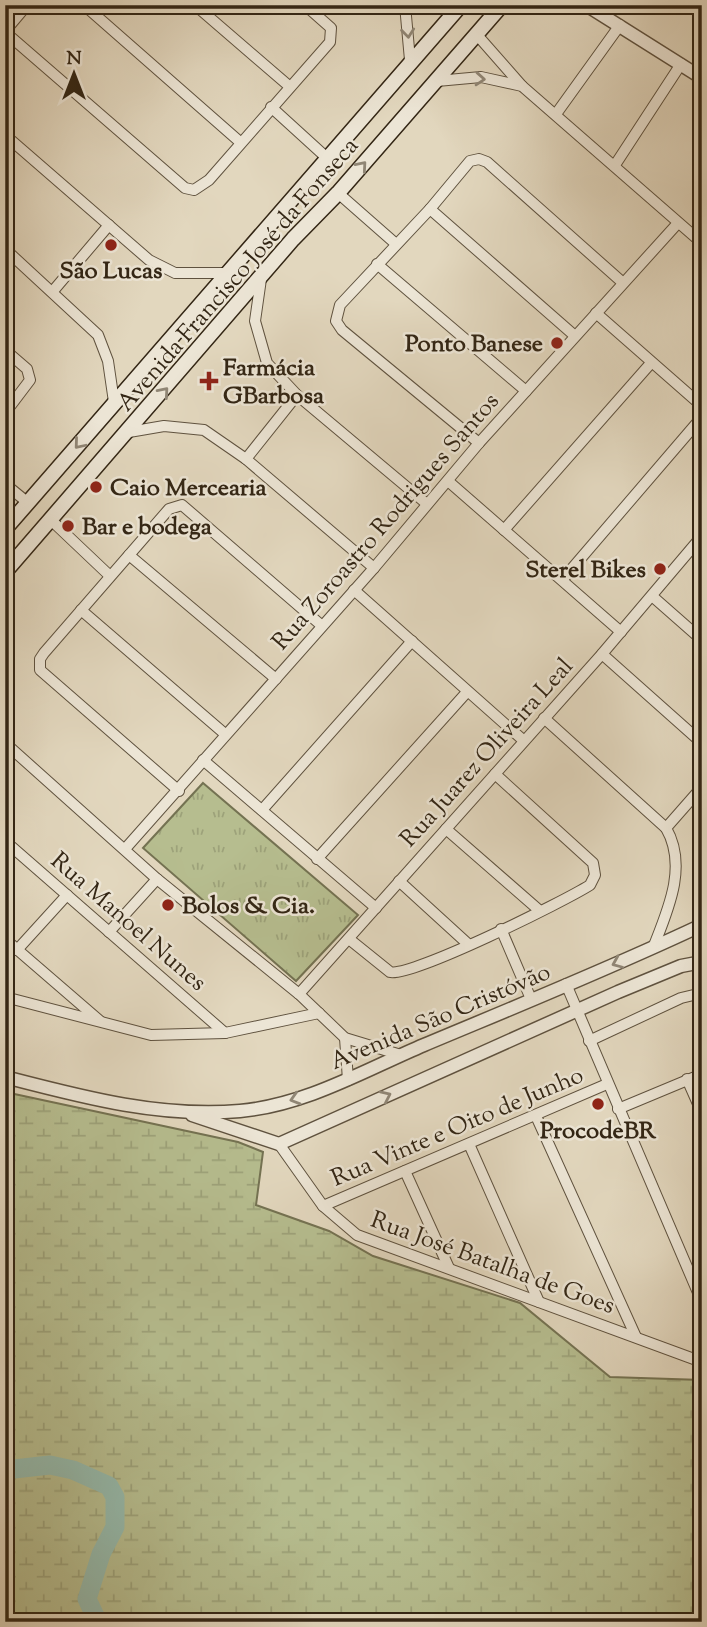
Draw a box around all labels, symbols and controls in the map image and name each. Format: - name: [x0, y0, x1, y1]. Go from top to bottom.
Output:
- one-way arrow: [401, 27, 416, 39]
- north arrow: [38, 38, 108, 108]
- text: N: [66, 46, 82, 73]
- one-way arrow: [475, 71, 486, 86]
- street label: Avenida Francisco José da Fonseca: [110, 131, 367, 420]
- one-way arrow: [354, 161, 366, 174]
- marker: São Lucas: [103, 237, 119, 253]
- place label: São Lucas: [60, 255, 162, 289]
- place label: Ponto Banese: [405, 328, 543, 362]
- marker: Ponto Banese: [549, 335, 565, 351]
- place label: Farmácia GBarbosa: [223, 352, 325, 414]
- marker: Farmácia GBarbosa: [201, 373, 217, 389]
- street label: Rua Zoroastro Rodrigues Santos: [265, 386, 508, 658]
- one-way arrow: [156, 387, 168, 400]
- one-way arrow: [75, 436, 87, 449]
- place label: Caio Mercearia: [110, 472, 267, 506]
- marker: Caio Mercearia: [88, 479, 104, 495]
- place label: Bar e bodega: [82, 511, 213, 545]
- marker: Bar e bodega: [60, 518, 76, 534]
- place label: Sterel Bikes: [525, 554, 646, 588]
- marker: Sterel Bikes: [652, 561, 668, 577]
- street label: Rua Juarez Oliveira Leal: [393, 651, 582, 856]
- street label: Rua Manoel Nunes: [42, 845, 213, 1000]
- place label: Bolos & Cia.: [182, 890, 315, 924]
- marker: Bolos & Cia.: [160, 897, 176, 913]
- one-way arrow: [612, 954, 624, 968]
- street label: Avenida São Cristóvão: [325, 956, 556, 1080]
- street label: Rua Vinte e Oito de Junho: [326, 1059, 589, 1196]
- one-way arrow: [289, 1090, 301, 1105]
- one-way arrow: [379, 1090, 392, 1104]
- marker: ProcodeBR: [590, 1096, 606, 1112]
- place label: ProcodeBR: [540, 1115, 657, 1149]
- street label: Rua José Batalha de Goes: [366, 1204, 619, 1324]

